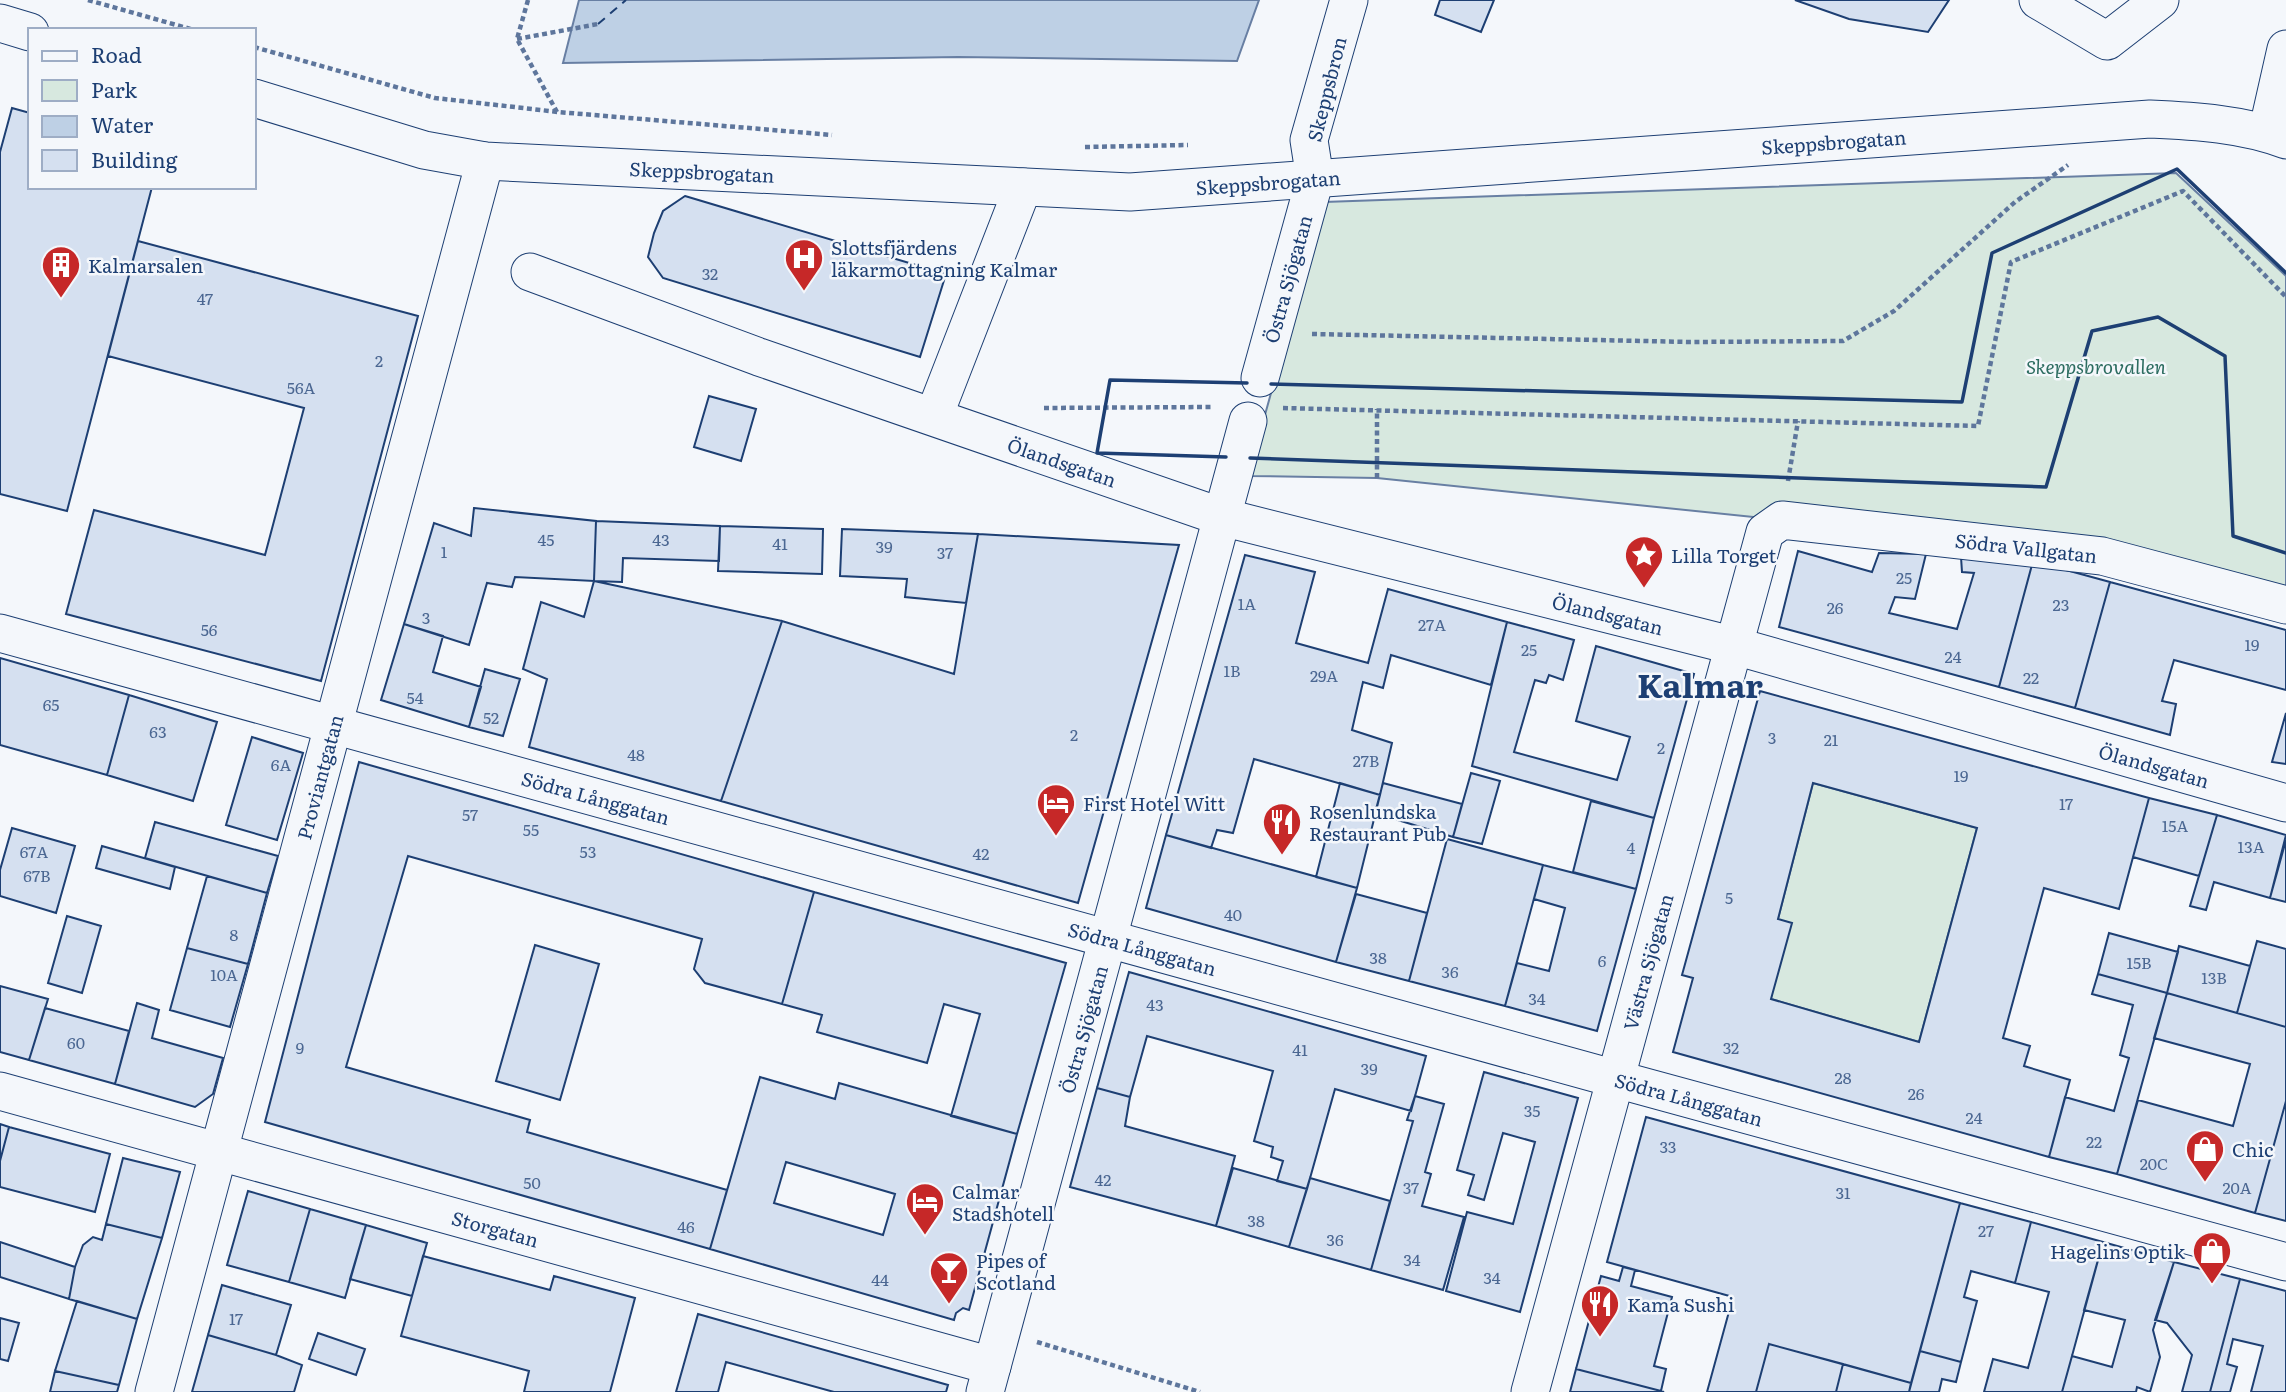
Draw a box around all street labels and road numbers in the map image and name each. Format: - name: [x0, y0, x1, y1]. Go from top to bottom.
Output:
- street label: Skeppsbron: [1299, 34, 1353, 144]
- street label: Skeppsbrogatan: [1760, 122, 1907, 161]
- street label: Skeppsbrogatan: [629, 154, 775, 189]
- street label: Skeppsbrogatan: [1195, 163, 1342, 201]
- street label: Östra Sjögatan: [1256, 211, 1318, 346]
- street label: Ölandsgatan: [1004, 430, 1120, 494]
- street label: Södra Vallgatan: [1953, 526, 2099, 569]
- street label: Ölandsgatan: [1549, 587, 1666, 641]
- street label: Proviantgatan: [289, 711, 350, 843]
- street label: Ölandsgatan: [2096, 736, 2213, 794]
- street label: Södra Långgatan: [518, 764, 673, 831]
- street label: Västra Sjögatan: [1616, 890, 1680, 1033]
- street label: Södra Långgatan: [1065, 914, 1220, 982]
- street label: Östra Sjögatan: [1053, 962, 1114, 1096]
- street label: Södra Långgatan: [1612, 1065, 1766, 1133]
- street label: Storgatan: [449, 1203, 542, 1254]

